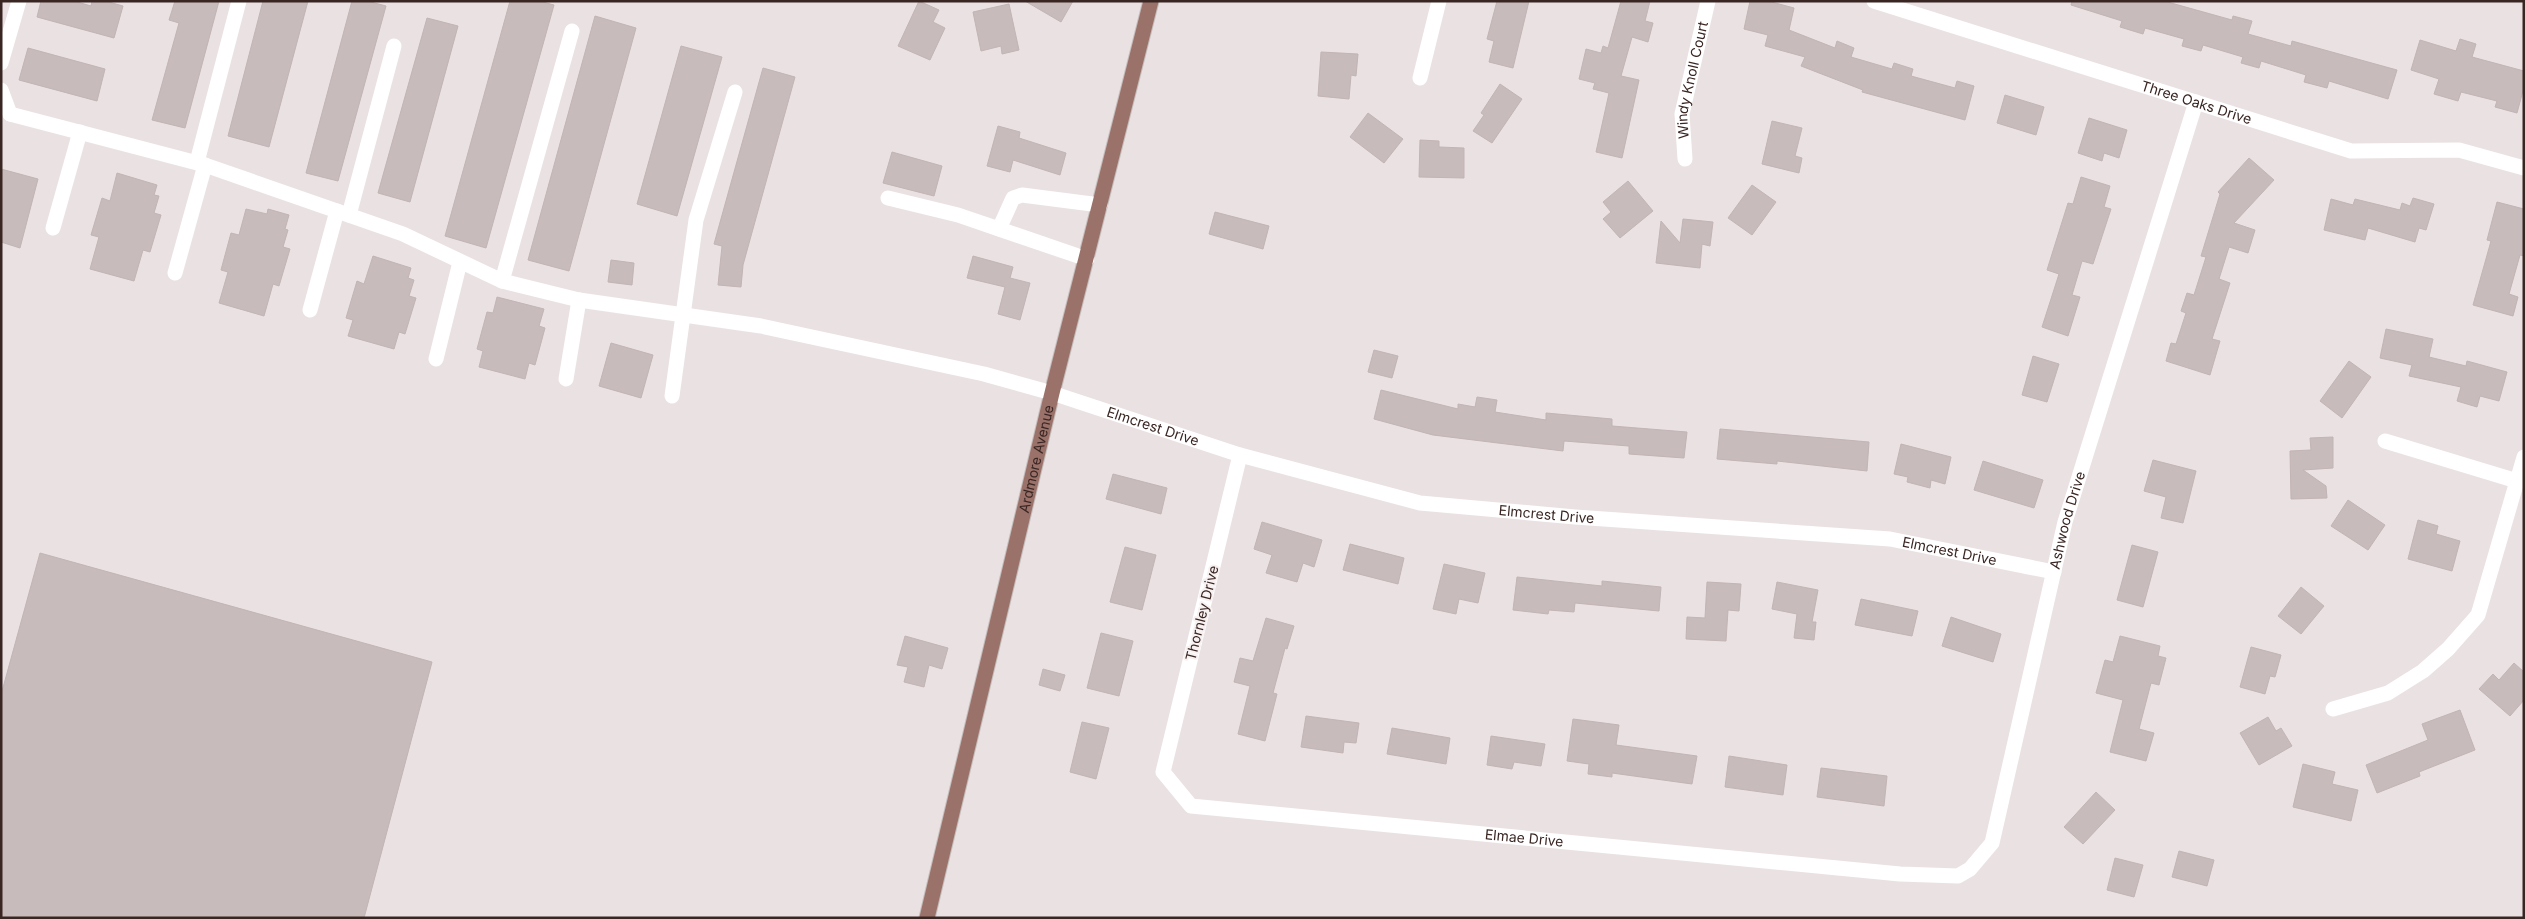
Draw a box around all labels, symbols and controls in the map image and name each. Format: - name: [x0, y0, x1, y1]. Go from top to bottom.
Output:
- street label: Windy Knoll Court: [1673, 19, 1711, 140]
- street label: Three Oaks Drive: [2139, 77, 2254, 127]
- street label: Ardmore Avenue: [1015, 403, 1057, 514]
- street label: Elmcrest Drive: [1105, 403, 1201, 449]
- street label: Ashwood Drive: [2046, 469, 2088, 571]
- street label: Elmcrest Drive: [1498, 501, 1595, 526]
- street label: Elmcrest Drive: [1901, 533, 1998, 568]
- street label: Thornley Drive: [1181, 564, 1222, 662]
- street label: Elmae Drive: [1484, 825, 1564, 850]

